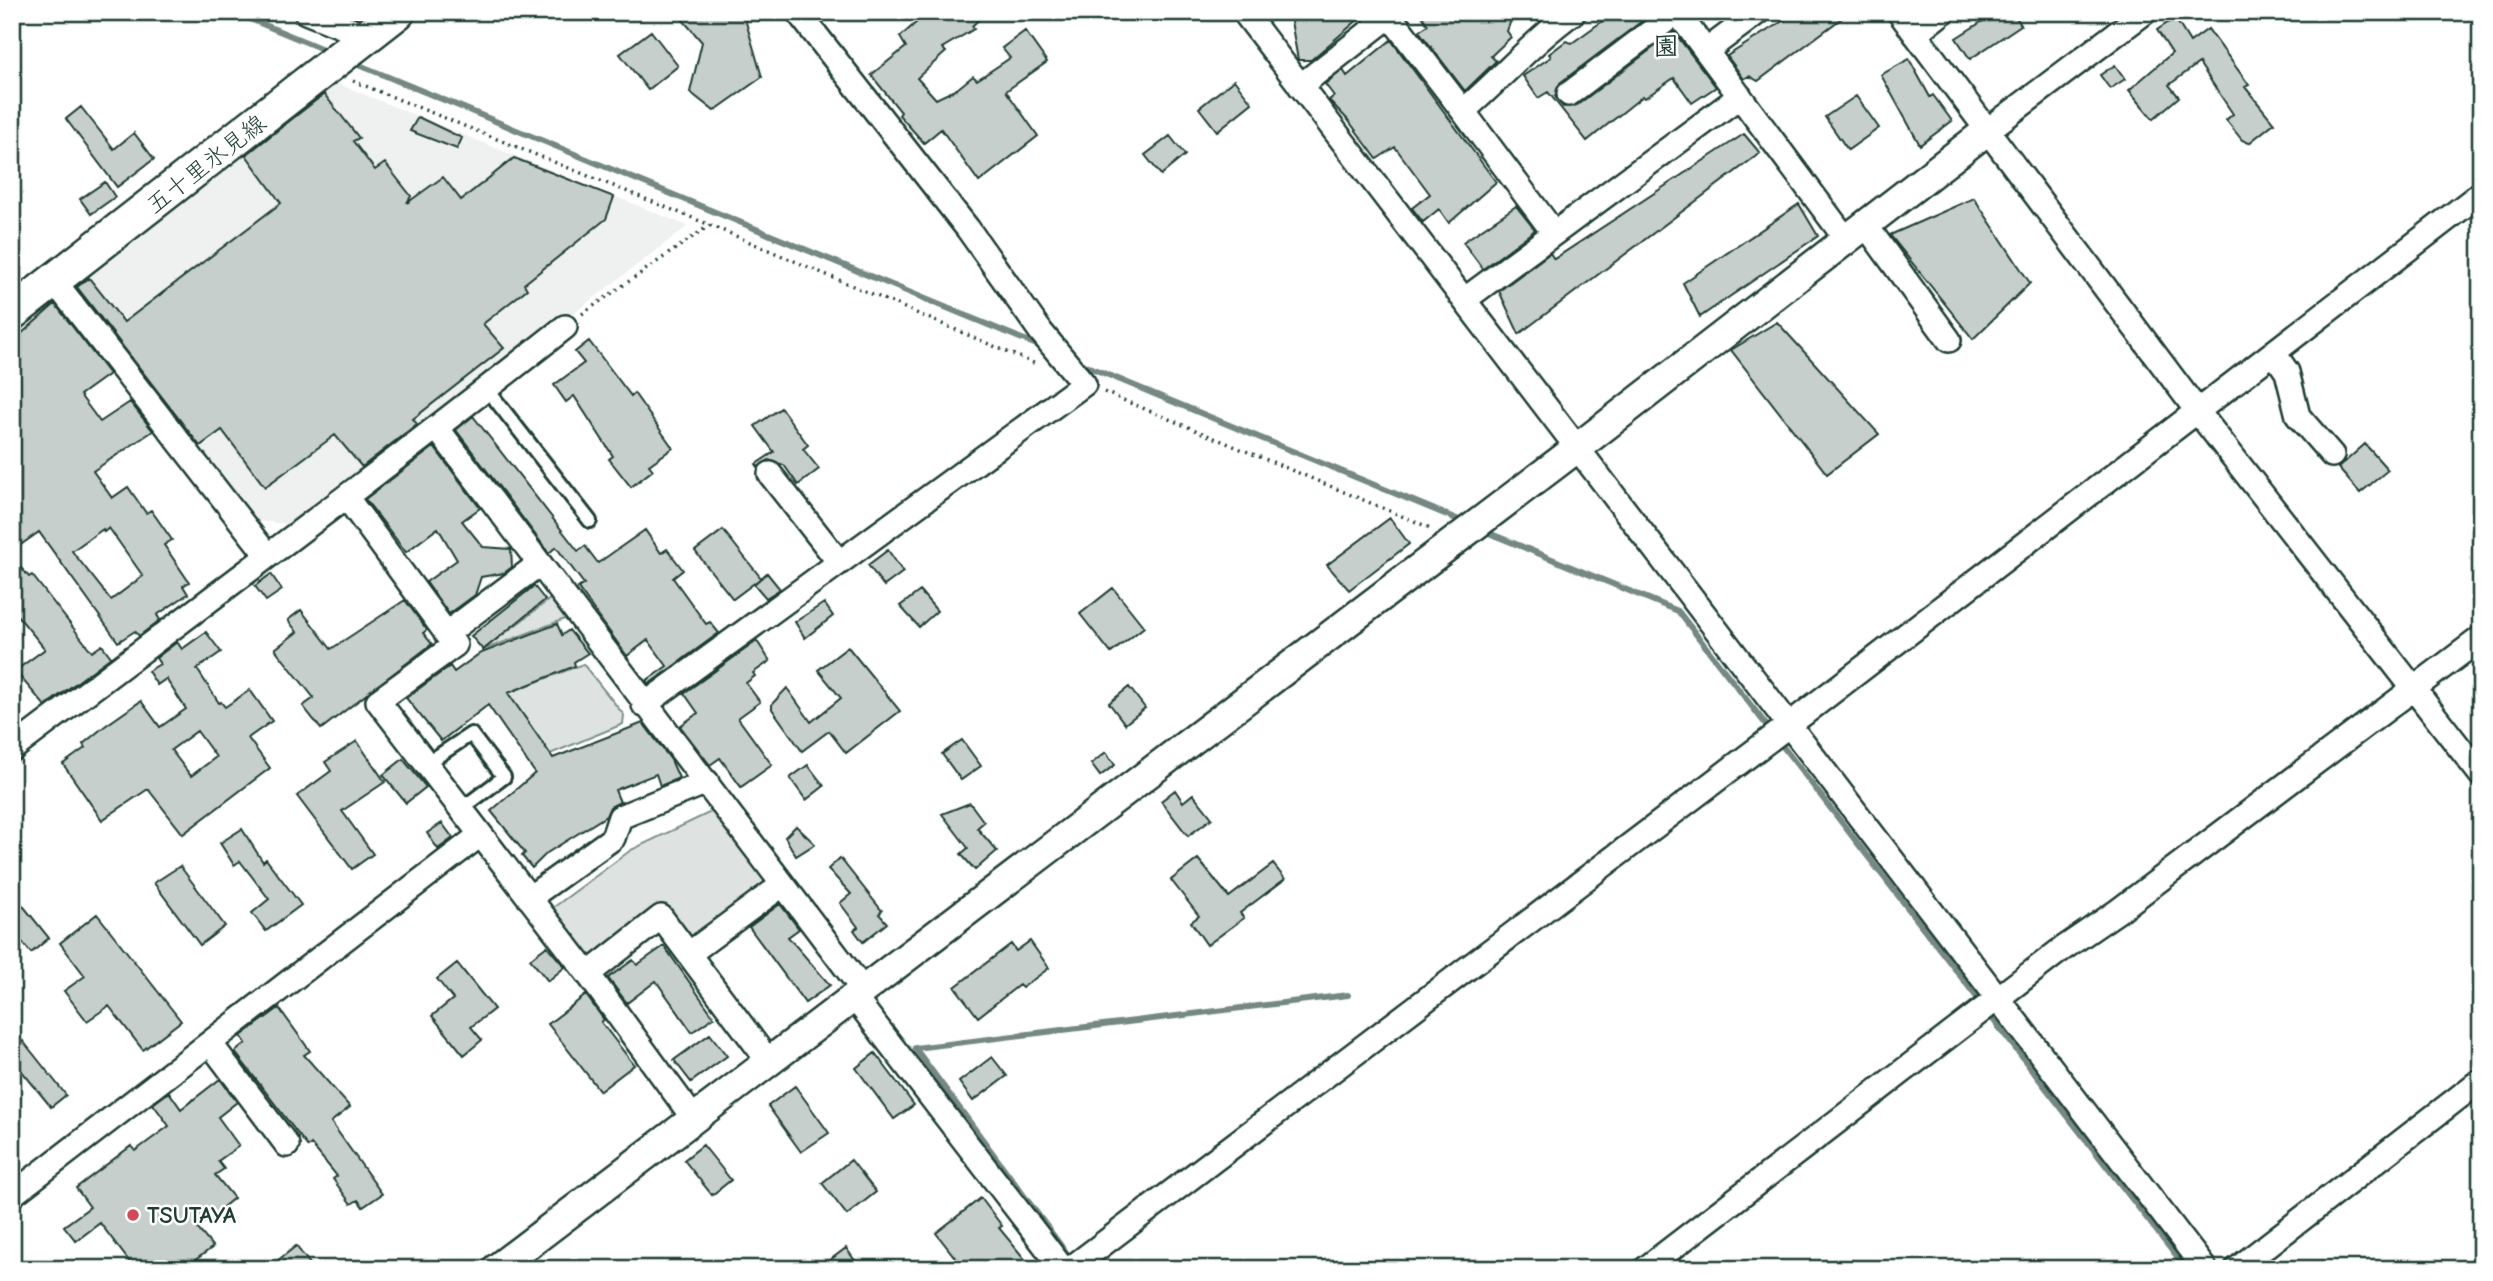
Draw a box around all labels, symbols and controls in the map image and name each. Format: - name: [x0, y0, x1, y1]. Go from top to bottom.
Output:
- district label: 園: [1653, 32, 1679, 62]
- street label: 五十里氷見線: [141, 109, 271, 219]
- place label: TSUTAYA: [147, 1201, 237, 1229]
- marker: TSUTAYA: [125, 1207, 141, 1223]

